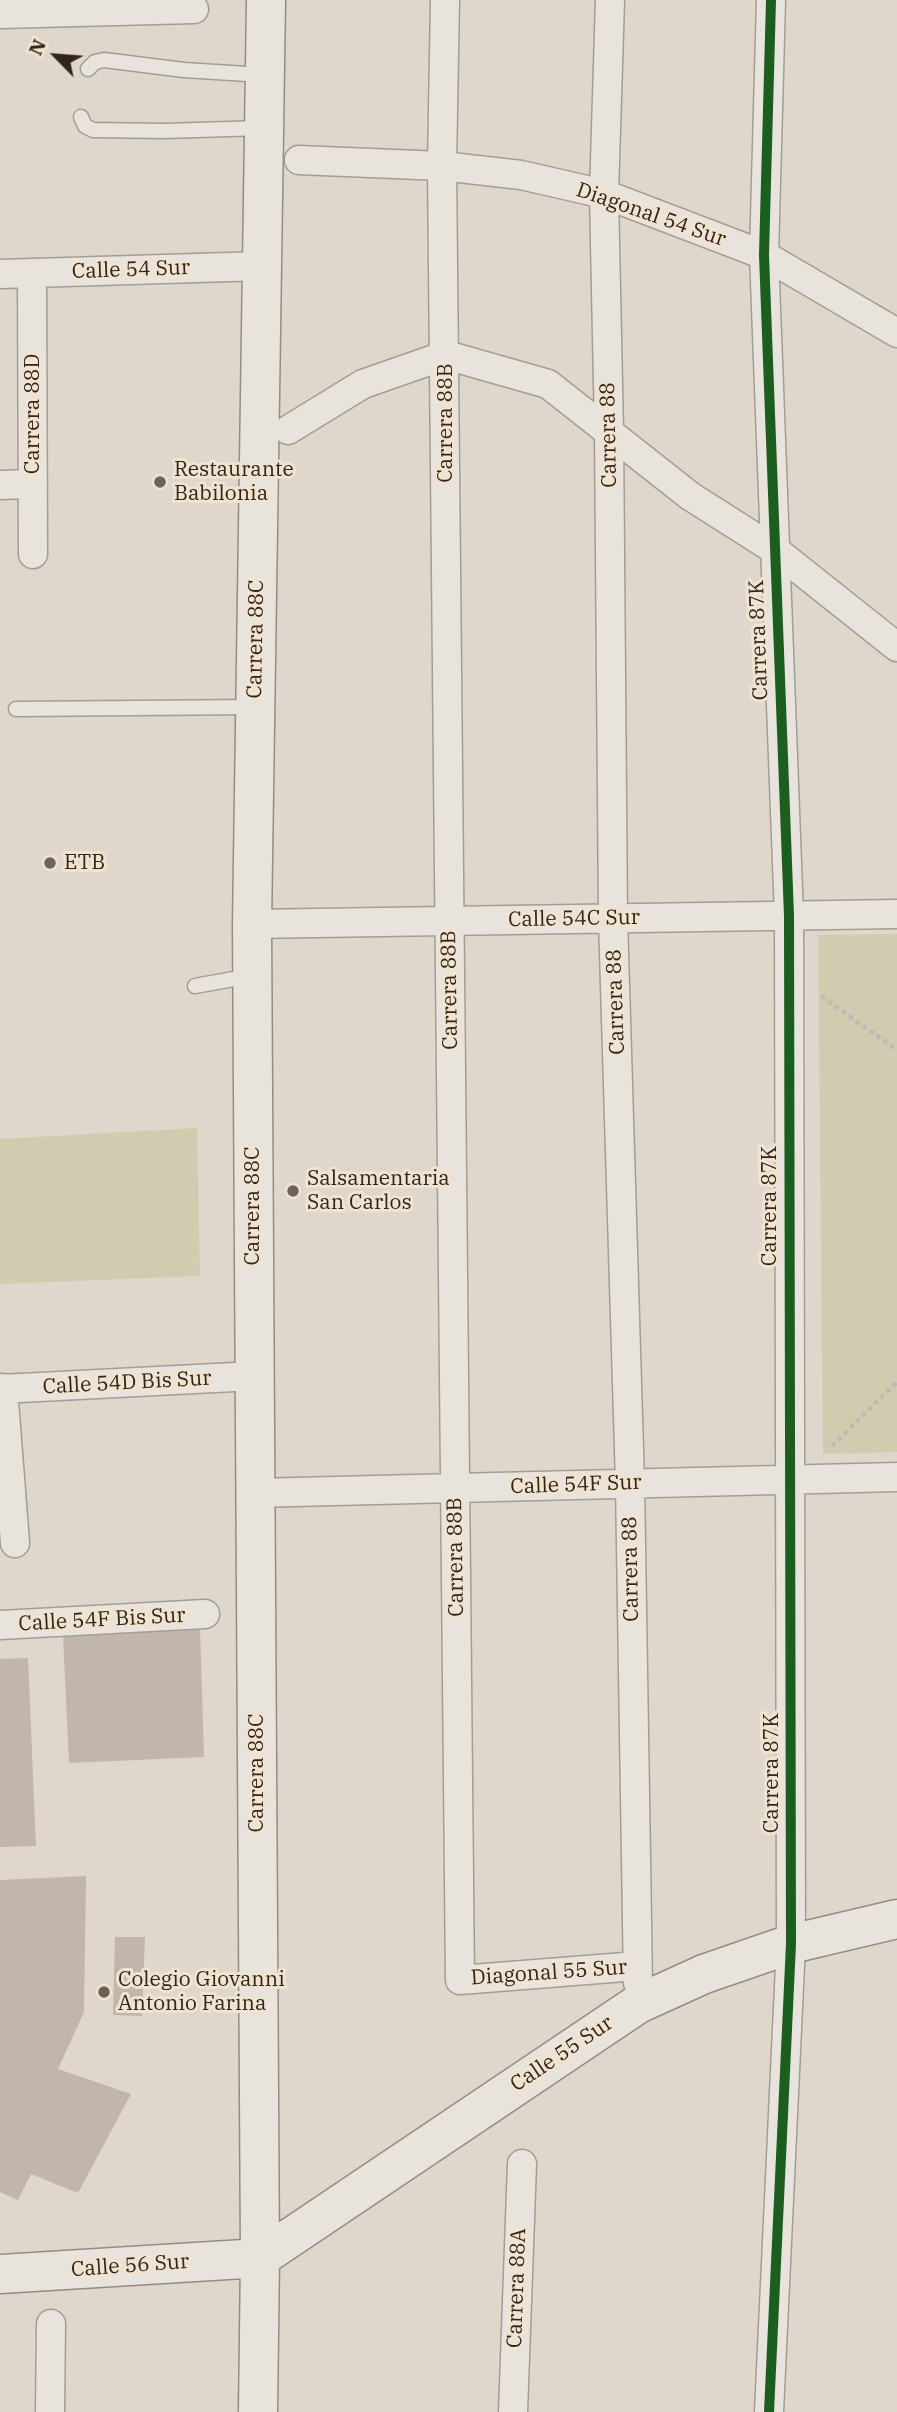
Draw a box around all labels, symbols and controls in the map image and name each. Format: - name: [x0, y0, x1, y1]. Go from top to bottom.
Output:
- north arrow: [21, 21, 91, 91]
- text: N: [23, 35, 51, 59]
- street label: Diagonal 54 Sur: [573, 178, 729, 252]
- street label: Calle 54 Sur: [71, 255, 191, 285]
- street label: Carrera 88D: [20, 354, 46, 474]
- street label: Carrera 88B: [433, 363, 459, 483]
- street label: Carrera 88: [595, 382, 623, 488]
- place label: Restaurante Babilonia: [174, 457, 294, 507]
- marker: Restaurante Babilonia: [152, 474, 168, 490]
- street label: Carrera 88C: [242, 579, 270, 699]
- street label: Carrera 87K: [744, 579, 774, 701]
- place label: ETB: [64, 850, 105, 876]
- marker: ETB: [42, 855, 58, 871]
- street label: Calle 54C Sur: [508, 905, 640, 933]
- street label: Carrera 88B: [436, 930, 464, 1050]
- street label: Carrera 88: [602, 949, 630, 1055]
- street label: Carrera 88C: [240, 1146, 266, 1266]
- street label: Carrera 87K: [757, 1146, 783, 1266]
- place label: Salsamentaria San Carlos: [307, 1166, 450, 1216]
- marker: Salsamentaria San Carlos: [285, 1183, 301, 1199]
- street label: Calle 54D Bis Sur: [42, 1366, 212, 1400]
- street label: Calle 54F Sur: [510, 1470, 642, 1500]
- street label: Carrera 88B: [442, 1497, 470, 1617]
- street label: Carrera 88: [617, 1516, 645, 1622]
- street label: Calle 54F Bis Sur: [18, 1603, 186, 1637]
- street label: Carrera 88C: [244, 1713, 270, 1833]
- street label: Carrera 87K: [759, 1713, 785, 1833]
- street label: Diagonal 55 Sur: [470, 1955, 628, 1991]
- place label: Colegio Giovanni Antonio Farina: [118, 1967, 285, 2017]
- marker: Colegio Giovanni Antonio Farina: [96, 1984, 112, 2000]
- street label: Calle 55 Sur: [506, 2010, 618, 2098]
- street label: Carrera 88A: [502, 2228, 532, 2348]
- street label: Calle 56 Sur: [70, 2249, 190, 2283]

